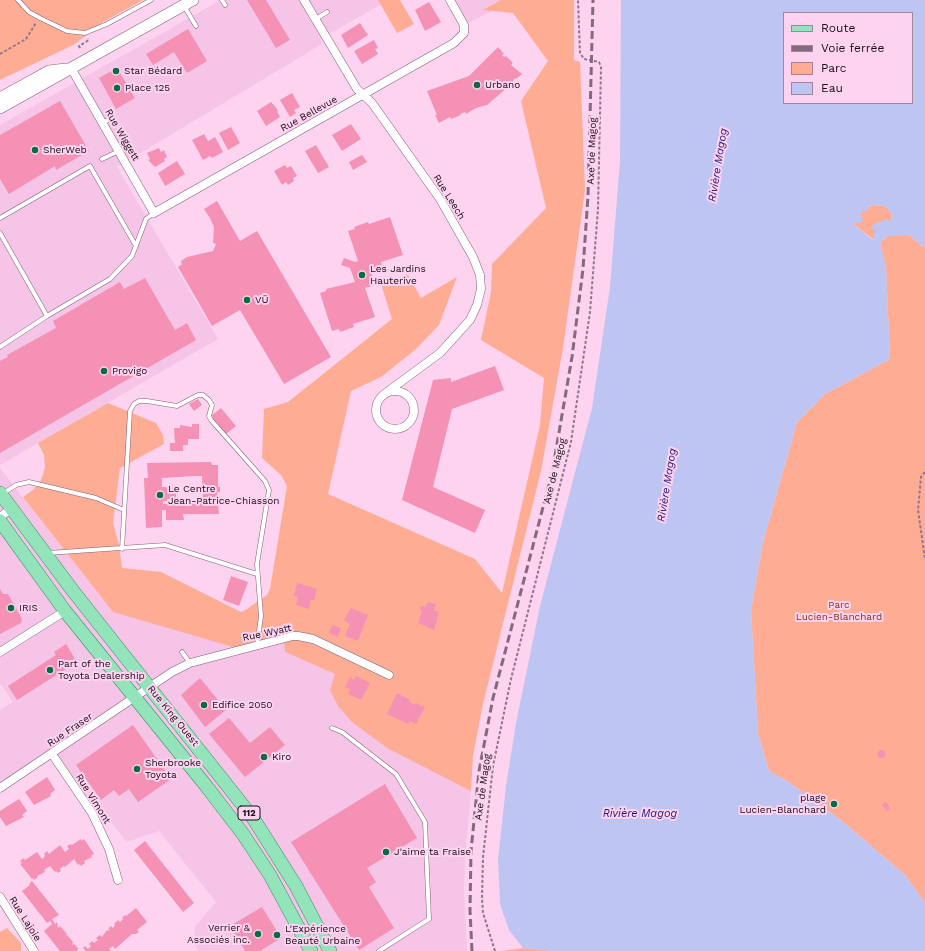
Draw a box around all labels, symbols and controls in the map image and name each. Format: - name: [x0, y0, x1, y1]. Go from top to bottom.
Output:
- legend: [783, 12, 913, 104]
- text: Route: [821, 21, 855, 35]
- text: Voie ferrée: [821, 41, 884, 55]
- text: Parc: [821, 61, 847, 75]
- place label: Star Bédard: [124, 65, 182, 77]
- marker: Star Bédard: [111, 66, 121, 76]
- place label: Urbano: [485, 79, 520, 91]
- marker: Urbano: [472, 80, 482, 90]
- text: Eau: [821, 81, 843, 95]
- place label: Place 125: [125, 82, 170, 94]
- marker: Place 125: [112, 83, 122, 93]
- street label: Rue Bellevue: [279, 93, 339, 135]
- street label: Rue Wiggett: [102, 107, 142, 163]
- street label: Axe de Magog: [585, 117, 599, 185]
- water label: Rivière Magog: [706, 127, 730, 203]
- place label: SherWeb: [43, 144, 87, 156]
- marker: SherWeb: [30, 145, 40, 155]
- street label: Rue Leech: [430, 172, 468, 222]
- place label: Les Jardins Hauterive: [370, 263, 426, 286]
- marker: Les Jardins Hauterive: [357, 270, 367, 280]
- place label: VÜ: [255, 294, 269, 306]
- marker: VÜ: [242, 295, 252, 305]
- place label: Provigo: [112, 365, 147, 377]
- marker: Provigo: [99, 366, 109, 376]
- street label: Axe de Magog: [541, 437, 569, 505]
- water label: Rivière Magog: [655, 447, 679, 523]
- place label: Le Centre Jean-Patrice-Chiasson: [168, 483, 279, 506]
- marker: Le Centre Jean-Patrice-Chiasson: [155, 490, 165, 500]
- park label: Parc Lucien-Blanchard: [796, 599, 882, 622]
- place label: IRIS: [19, 602, 38, 614]
- marker: IRIS: [6, 603, 16, 613]
- street label: Rue Wyatt: [241, 622, 293, 644]
- place label: Part of the Toyota Dealership: [58, 658, 145, 682]
- marker: Part of the Toyota Dealership: [45, 665, 55, 675]
- street label: Rue King Ouest: [145, 683, 201, 749]
- place label: Edifice 2050: [212, 699, 273, 711]
- marker: Edifice 2050: [199, 700, 209, 710]
- street label: Rue Fraser: [45, 710, 95, 750]
- place label: Kiro: [272, 751, 291, 763]
- marker: Kiro: [259, 752, 269, 762]
- street label: Axe de Magog: [472, 753, 494, 821]
- place label: Sherbrooke Toyota: [145, 757, 201, 780]
- marker: Sherbrooke Toyota: [132, 764, 142, 774]
- street label: Rue Vimont: [73, 772, 113, 826]
- place label: plage Lucien-Blanchard: [740, 792, 826, 816]
- marker: plage Lucien-Blanchard: [829, 799, 839, 809]
- road number: 112: [238, 806, 260, 820]
- water label: Rivière Magog: [603, 807, 677, 821]
- place label: J'aime ta Fraise: [394, 846, 471, 858]
- marker: J'aime ta Fraise: [381, 847, 391, 857]
- street label: Rue Lajoie: [6, 894, 44, 944]
- place label: Verrier & Associés inc.: [187, 922, 250, 946]
- place label: L'Expérience Beauté Urbaine: [285, 923, 360, 946]
- marker: Verrier & Associés inc.: [253, 929, 263, 939]
- marker: L'Expérience Beauté Urbaine: [272, 930, 282, 940]

